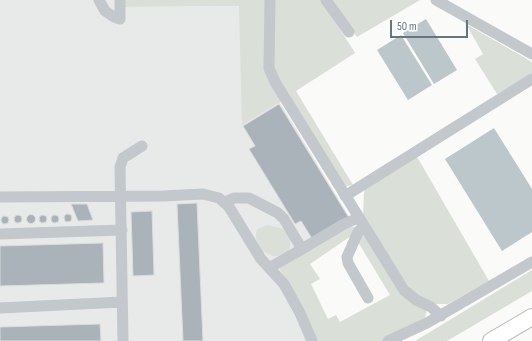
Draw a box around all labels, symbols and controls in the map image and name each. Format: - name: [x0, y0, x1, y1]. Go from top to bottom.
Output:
- scale bar: [392, 12, 470, 38]
- text: 50 m: [397, 19, 417, 34]

